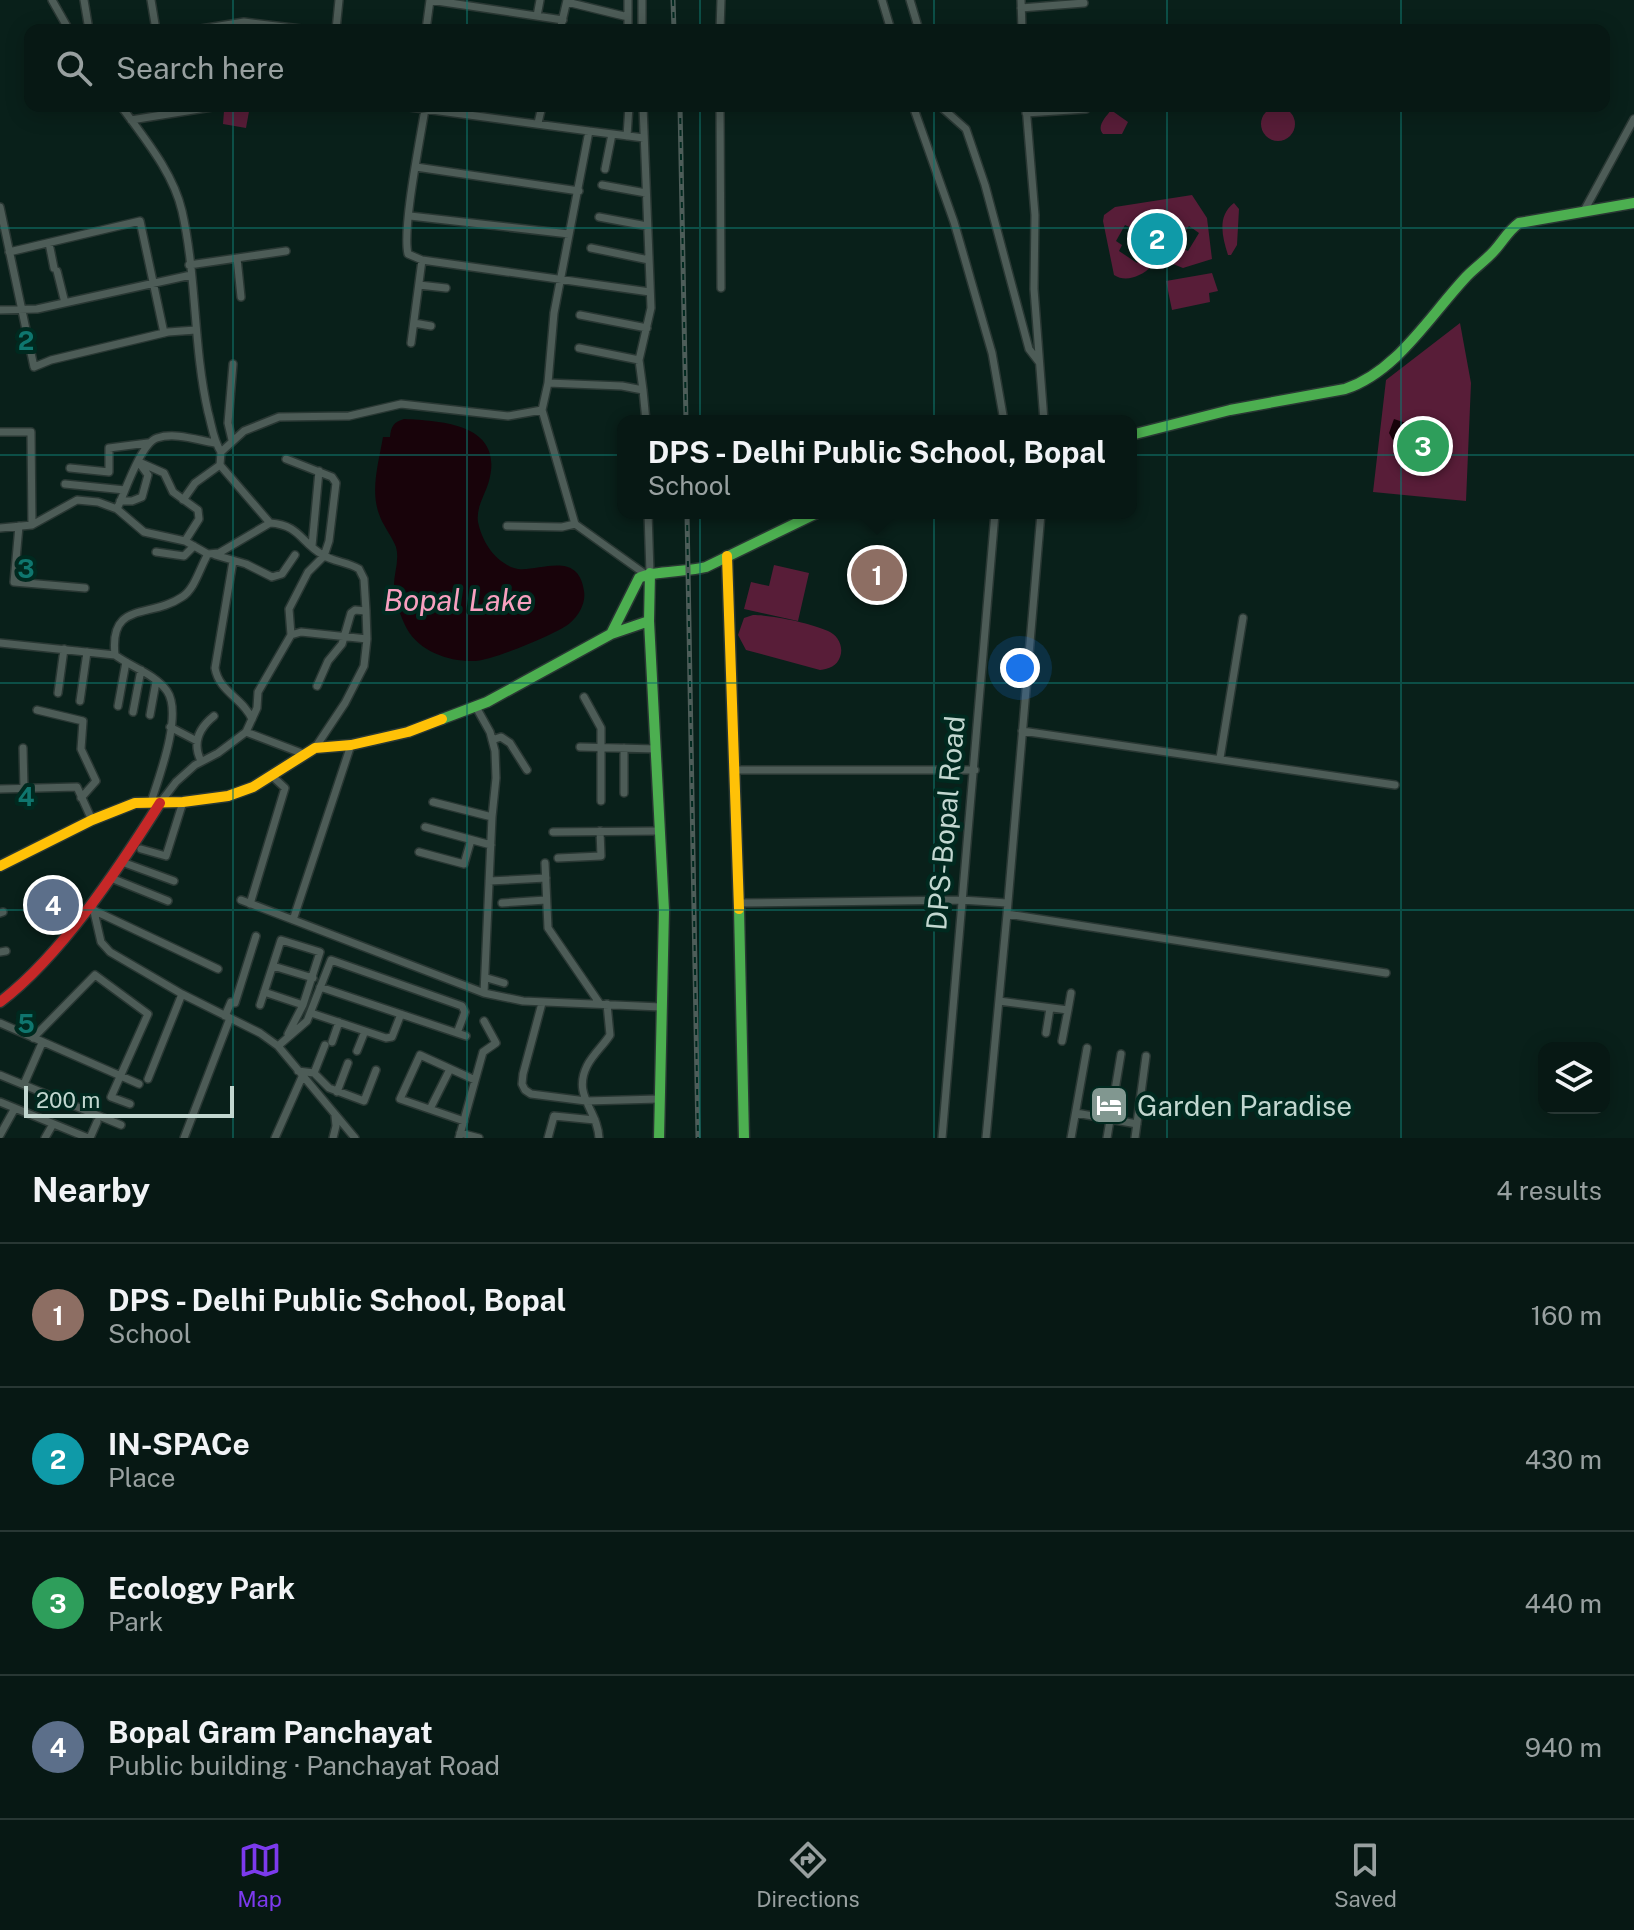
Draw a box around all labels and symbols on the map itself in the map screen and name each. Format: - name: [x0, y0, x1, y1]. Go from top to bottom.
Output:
- pin: 2: [1131, 209, 1183, 269]
- text: 2: [18, 325, 34, 356]
- pin: 3: [1397, 416, 1449, 476]
- pin: 1: [851, 545, 903, 605]
- text: 3: [17, 553, 35, 584]
- water label: Bopal Lake: [384, 582, 532, 618]
- your location: [1000, 648, 1040, 688]
- street label: DPS-Bopal Road: [919, 714, 971, 932]
- text: 4: [17, 781, 35, 812]
- pin: 4: [27, 875, 79, 935]
- text: 5: [17, 1008, 35, 1039]
- scale bar: [24, 1082, 234, 1118]
- hotel icon: Garden Paradise: [1088, 1084, 1130, 1126]
- place label: Garden Paradise: [1137, 1089, 1352, 1122]

